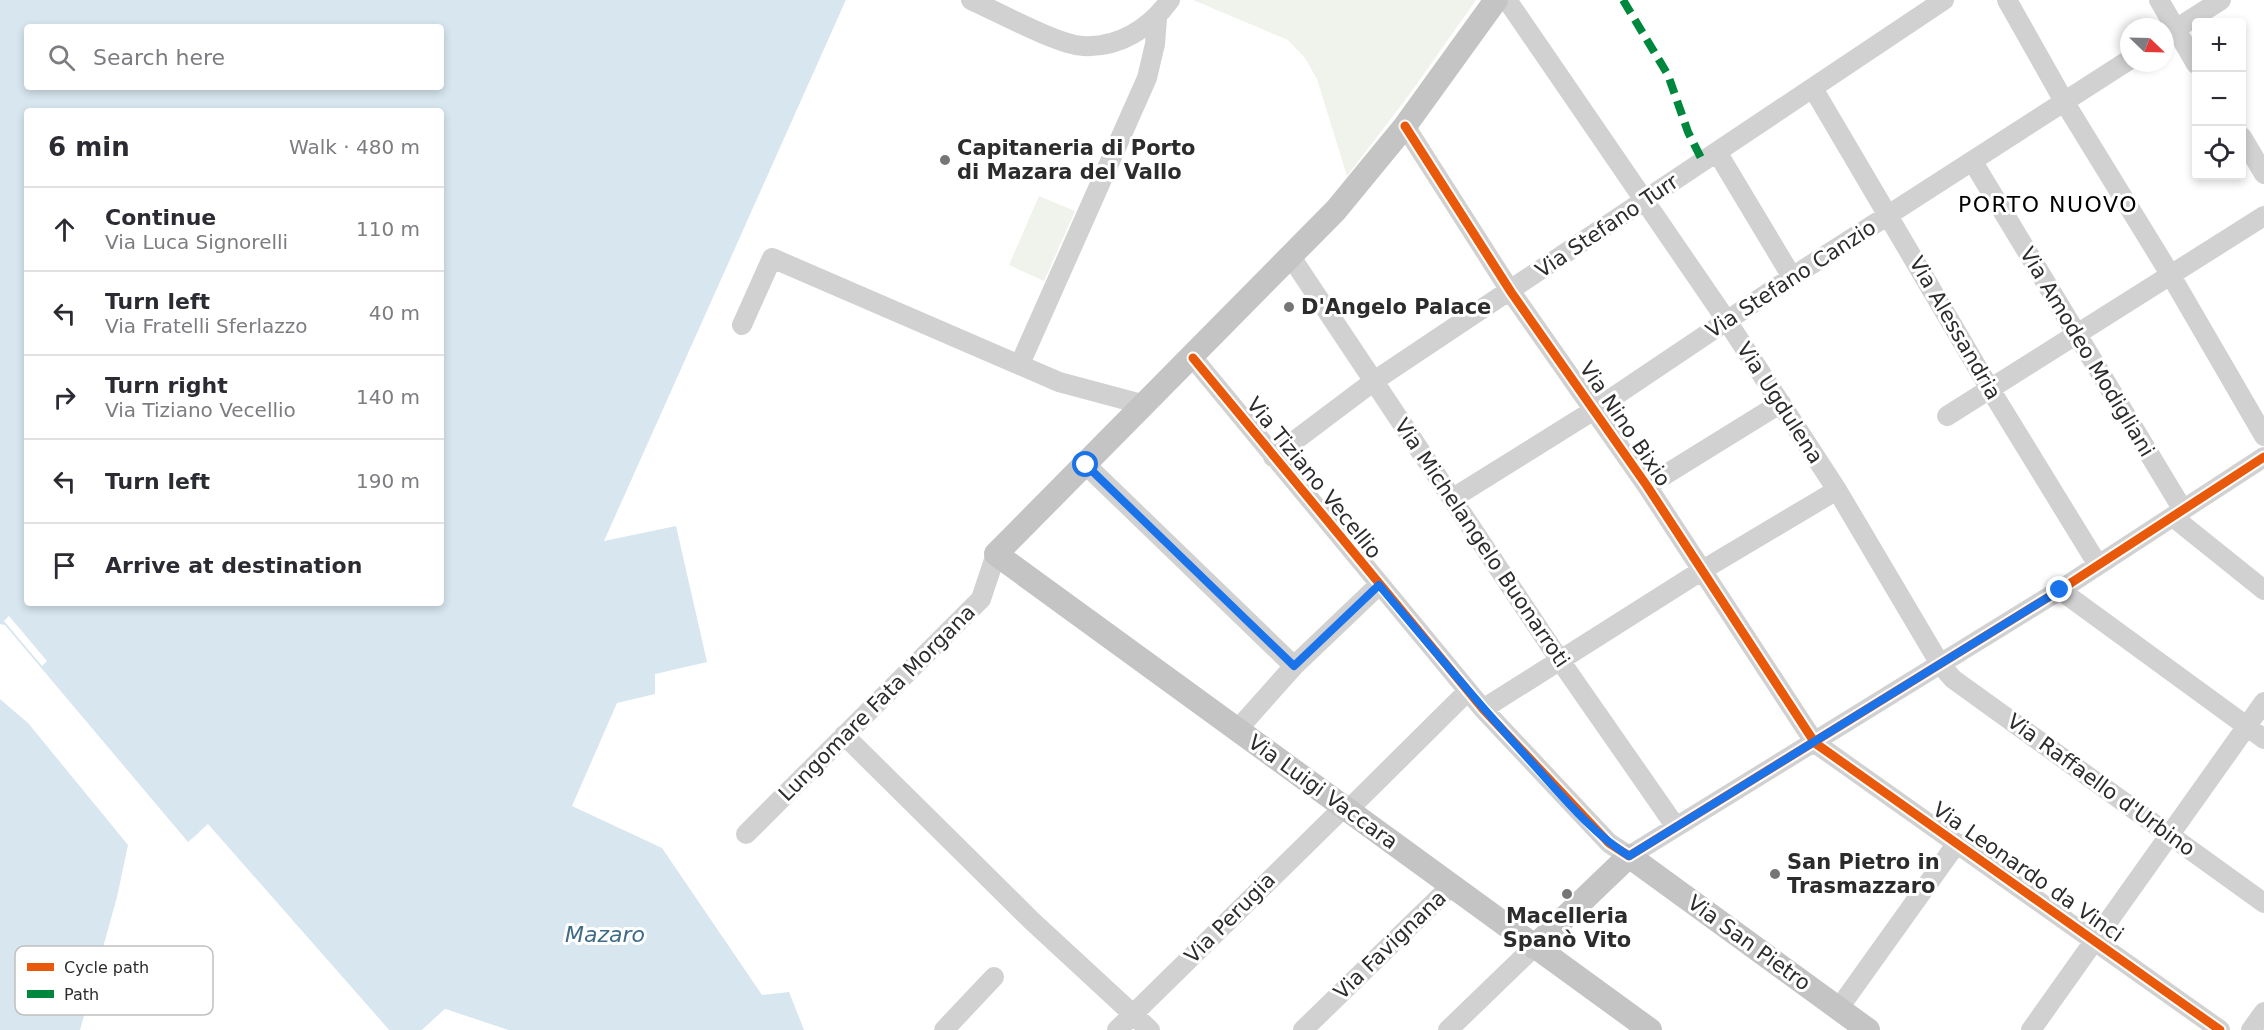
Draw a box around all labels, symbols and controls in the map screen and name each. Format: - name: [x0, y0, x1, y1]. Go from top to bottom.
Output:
- north arrow: [2120, 18, 2174, 72]
- map controls: [2192, 18, 2246, 180]
- button: +: [2192, 18, 2246, 72]
- search box: [24, 24, 444, 90]
- icon: search: [45, 41, 78, 74]
- text: Search here: [93, 45, 225, 70]
- button: −: [2192, 72, 2246, 126]
- button: locate: [2192, 126, 2246, 180]
- text: 6 min: [48, 132, 130, 162]
- text: Walk · 480 m: [289, 135, 420, 159]
- place label: Capitaneria di Porto di Mazara del Vallo: [957, 136, 1195, 184]
- marker: Capitaneria di Porto di Mazara del Vallo: [938, 153, 952, 167]
- street label: Via Stefano Turr: [1531, 169, 1683, 283]
- district label: PORTO NUOVO: [1958, 192, 2138, 217]
- text: Continue: [105, 205, 216, 230]
- icon: ahead: [48, 213, 81, 246]
- street label: Via Stefano Canzio: [1702, 215, 1880, 343]
- text: 110 m: [356, 217, 420, 241]
- text: Via Luca Signorelli: [105, 230, 288, 254]
- street label: Via Amodeo Modigliani: [2015, 243, 2159, 461]
- street label: Via Alessandria: [1904, 252, 2006, 404]
- text: Turn left: [105, 289, 210, 314]
- place label: D'Angelo Palace: [1301, 295, 1491, 319]
- icon: left: [48, 297, 81, 330]
- marker: D'Angelo Palace: [1282, 300, 1296, 314]
- text: 40 m: [369, 301, 420, 325]
- text: Via Fratelli Sferlazzo: [105, 314, 307, 338]
- street label: Via Ugdulena: [1732, 338, 1828, 468]
- street label: Via Nino Bixio: [1575, 357, 1675, 491]
- text: Turn right: [105, 373, 228, 398]
- icon: right: [48, 381, 81, 414]
- text: 140 m: [356, 385, 420, 409]
- street label: Via Tiziano Vecellio: [1242, 393, 1386, 563]
- text: Via Tiziano Vecellio: [105, 398, 296, 422]
- street label: Via Michelangelo Buonarroti: [1390, 414, 1574, 672]
- route start: [1072, 451, 1098, 477]
- icon: left: [48, 465, 81, 498]
- text: Turn left: [105, 469, 210, 494]
- text: 190 m: [356, 469, 420, 493]
- icon: arrive: [48, 549, 81, 582]
- text: Arrive at destination: [105, 553, 362, 578]
- route end: [2046, 576, 2072, 602]
- street label: Lungomare Fata Morgana: [774, 600, 980, 806]
- street label: Via Raffaello d'Urbino: [2002, 709, 2200, 861]
- street label: Via Luigi Vaccara: [1244, 730, 1402, 854]
- street label: Via Leonardo da Vinci: [1928, 797, 2128, 947]
- place label: San Pietro in Trasmazzaro: [1787, 850, 1940, 898]
- marker: San Pietro in Trasmazzaro: [1768, 867, 1782, 881]
- street label: Via Perugia: [1180, 868, 1280, 968]
- street label: Via Favignana: [1329, 886, 1451, 1004]
- marker: Macelleria Spanò Vito: [1560, 887, 1574, 901]
- street label: Via San Pietro: [1683, 890, 1815, 996]
- place label: Macelleria Spanò Vito: [1503, 904, 1631, 952]
- water label: Mazaro: [565, 922, 645, 947]
- legend: [15, 946, 213, 1015]
- text: Cycle path: [64, 958, 149, 977]
- text: Path: [64, 985, 99, 1004]

